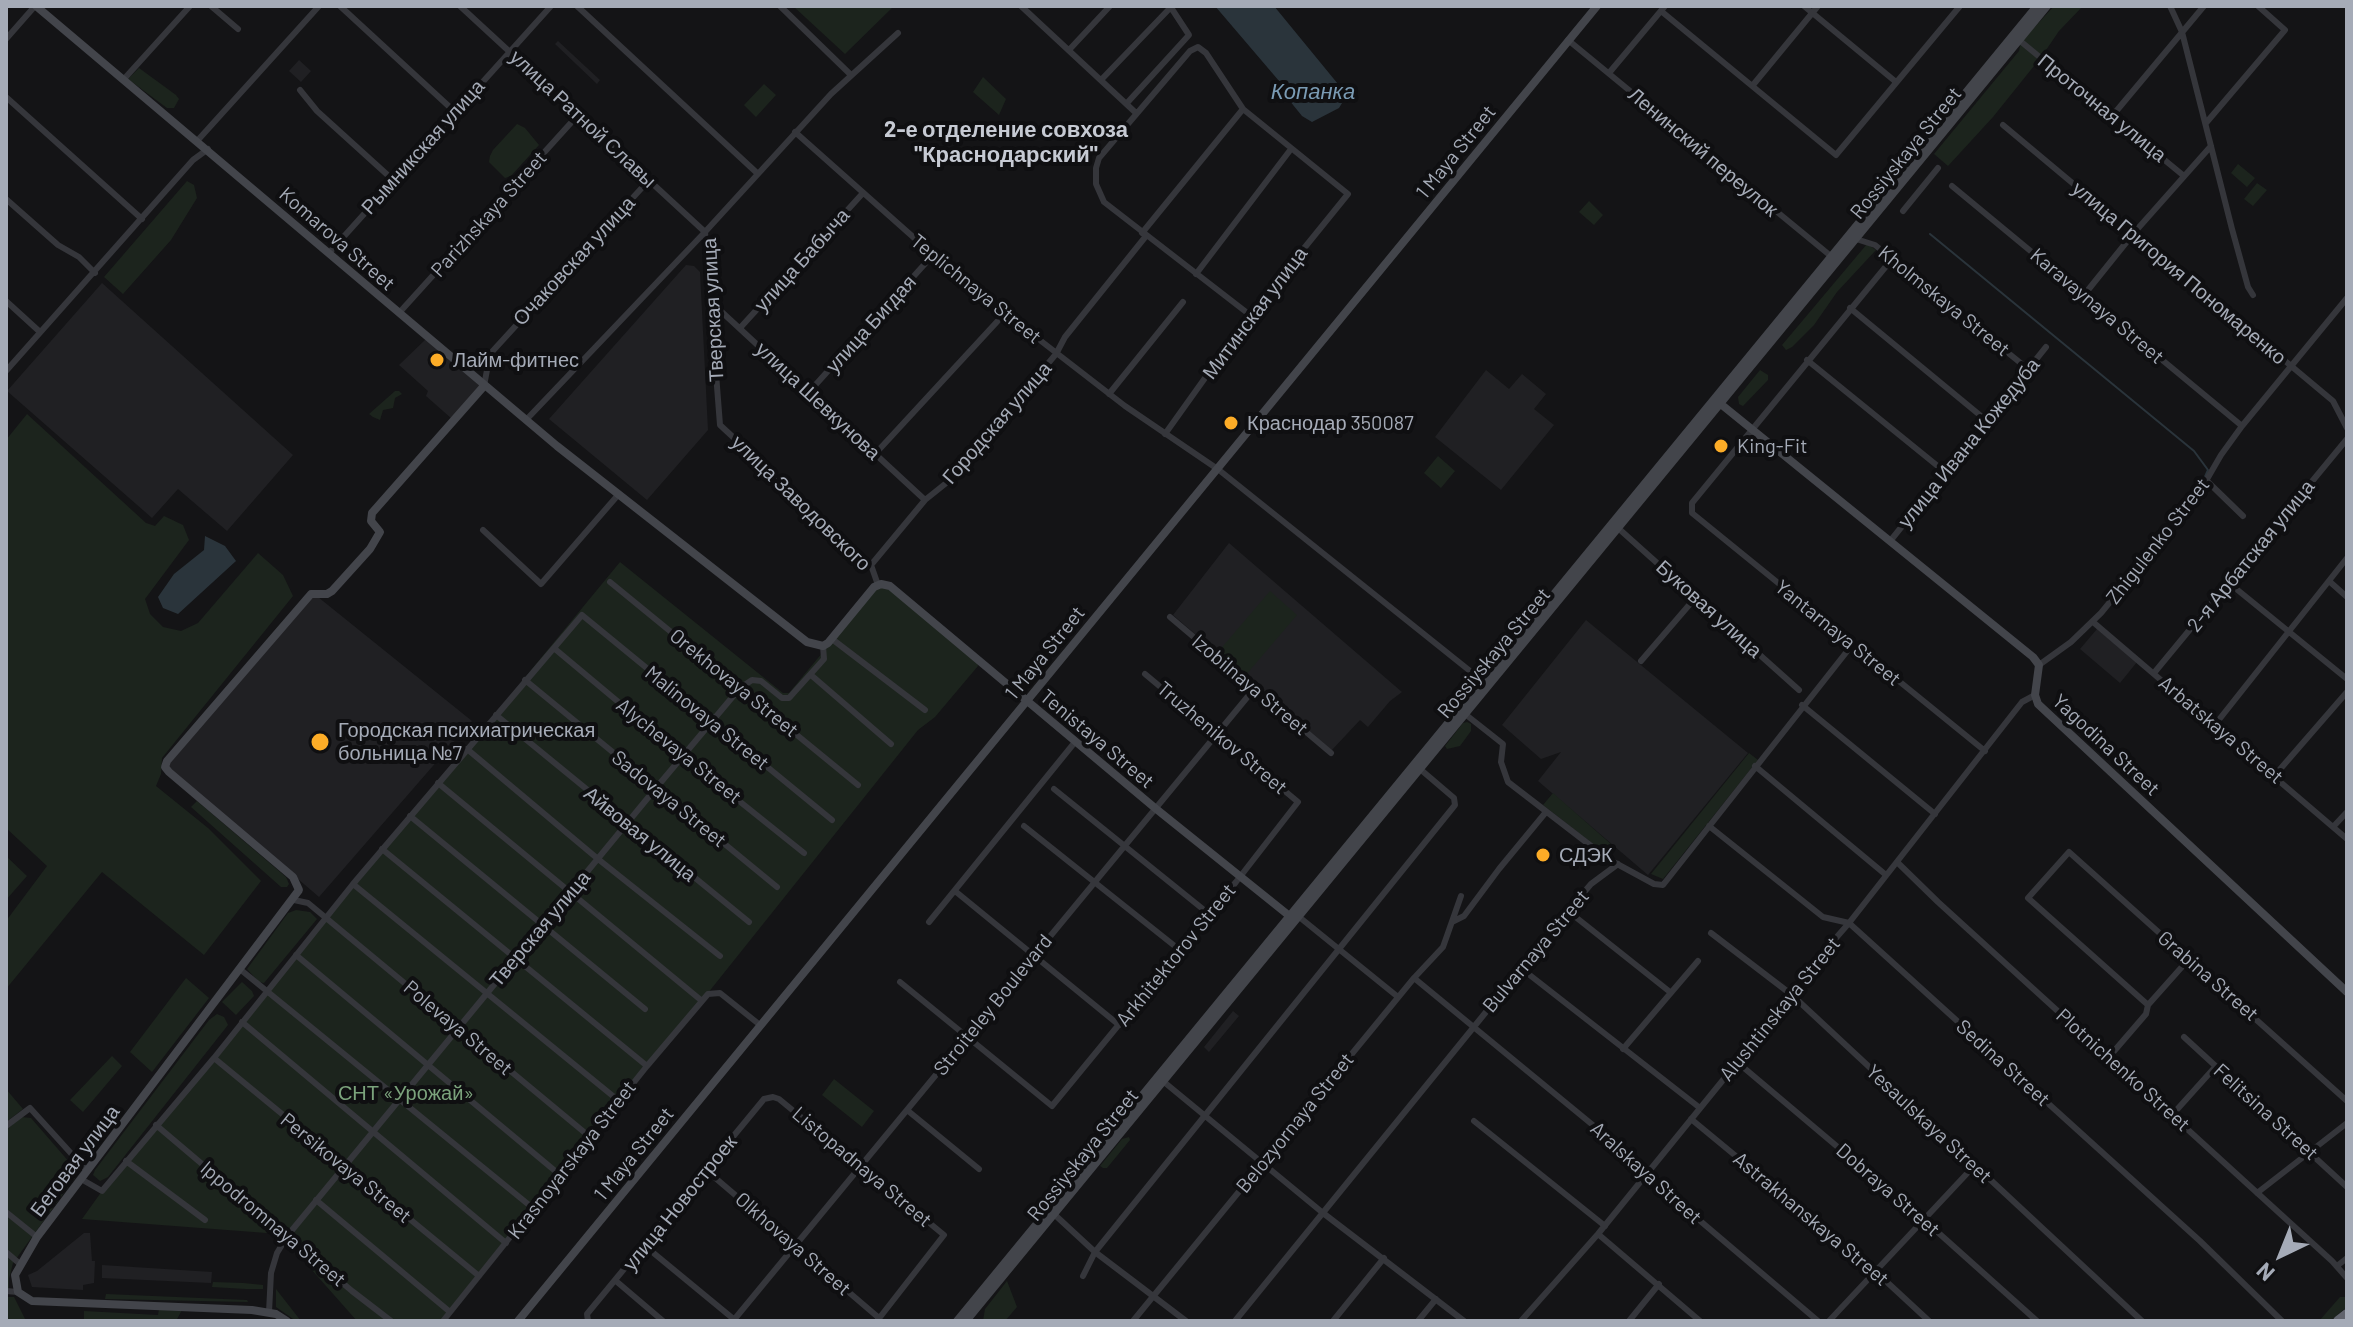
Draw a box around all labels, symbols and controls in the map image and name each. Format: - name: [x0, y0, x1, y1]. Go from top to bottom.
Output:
- street label: улица Ратной Славы: [505, 45, 661, 193]
- street label: Проточная улица: [2033, 49, 2171, 167]
- street label: Рымникская улица: [356, 75, 490, 219]
- water label: Копанка: [1271, 79, 1355, 105]
- street label: Ленинский переулок: [1623, 82, 1783, 222]
- street label: Rossiyskaya Street: [1845, 82, 1967, 224]
- street label: 1 Maya Street: [1411, 100, 1501, 204]
- district label: 2-е отделение совхоза "Краснодарский": [884, 117, 1128, 168]
- street label: Parizhskaya Street: [426, 146, 552, 282]
- street label: улица Григория Пономаренко: [2067, 176, 2291, 370]
- street label: Komarova Street: [274, 182, 400, 296]
- street label: Очаковская улица: [508, 191, 640, 331]
- street label: улица Бабыча: [749, 203, 855, 317]
- street label: Teplichnaya Street: [906, 229, 1046, 349]
- street label: Тверская улица: [697, 237, 729, 383]
- street label: Kholmskaya Street: [1873, 241, 2015, 361]
- street label: Митинская улица: [1197, 242, 1313, 384]
- street label: Karavaynaya Street: [2025, 243, 2169, 369]
- street label: улица Бигдая: [821, 270, 921, 378]
- street label: улица Шевкунова: [751, 337, 885, 465]
- place label: Лайм-фитнес: [453, 348, 579, 372]
- marker: Лайм-фитнес: [428, 351, 446, 369]
- street label: улица Ивана Кожедуба: [1893, 353, 2045, 533]
- street label: Городская улица: [937, 357, 1057, 489]
- place label: Краснодар 350087: [1247, 411, 1414, 435]
- marker: Краснодар 350087: [1222, 414, 1240, 432]
- street label: улица Заводовского: [726, 430, 876, 576]
- place label: King-Fit: [1737, 434, 1807, 458]
- marker: King-Fit: [1712, 437, 1730, 455]
- street label: Zhigulenko Street: [2101, 473, 2215, 609]
- street label: 2-я Арбатская улица: [2182, 475, 2320, 637]
- street label: Буковая улица: [1651, 555, 1767, 663]
- street label: Yantarnaya Street: [1770, 575, 1906, 691]
- street label: Rossiyskaya Street: [1432, 583, 1556, 723]
- street label: 1 Maya Street: [1000, 601, 1090, 705]
- street label: Orekhovaya Street: [665, 624, 803, 742]
- street label: Izobilnaya Street: [1187, 629, 1313, 741]
- street label: Malinovaya Street: [640, 661, 774, 775]
- street label: Arbatskaya Street: [2154, 671, 2288, 789]
- street label: Truzhenikov Street: [1152, 677, 1292, 799]
- street label: Tenistaya Street: [1035, 684, 1159, 794]
- street label: Yagodina Street: [2047, 689, 2165, 801]
- street label: Alychevaya Street: [612, 693, 746, 809]
- place label: Городская психиатрическая больница №7: [338, 718, 595, 765]
- marker: Городская психиатрическая больница №7: [309, 731, 331, 753]
- street label: Sadovaya Street: [607, 745, 731, 853]
- street label: Айвовая улица: [579, 781, 701, 887]
- place label: СДЭК: [1559, 843, 1613, 867]
- marker: СДЭК: [1534, 846, 1552, 864]
- street label: Тверская улица: [484, 866, 596, 992]
- street label: Arkhitektorov Street: [1111, 879, 1241, 1031]
- street label: Bulvarnaya Street: [1478, 885, 1594, 1017]
- street label: Grabina Street: [2153, 926, 2263, 1026]
- street label: Stroiteley Boulevard: [929, 930, 1057, 1080]
- street label: Alushtinskaya Street: [1715, 932, 1845, 1086]
- street label: Polevaya Street: [399, 976, 517, 1080]
- street label: Plotnichenko Street: [2051, 1004, 2195, 1136]
- street label: Sedina Street: [1951, 1015, 2055, 1111]
- street label: Belozyornaya Street: [1231, 1048, 1359, 1198]
- street label: Felitsina Street: [2209, 1059, 2323, 1165]
- street label: Yesaulskaya Street: [1861, 1060, 1997, 1188]
- street label: Krasnoyarskaya Street: [503, 1076, 641, 1244]
- park label: СНТ «Урожай»: [338, 1081, 474, 1105]
- street label: Rossiyskaya Street: [1022, 1084, 1144, 1226]
- street label: Беговая улица: [25, 1100, 125, 1222]
- street label: 1 Maya Street: [589, 1102, 679, 1206]
- street label: Listopadnaya Street: [787, 1102, 937, 1232]
- street label: Persikovaya Street: [276, 1108, 416, 1228]
- street label: Aralskaya Street: [1585, 1117, 1707, 1229]
- street label: улица Новостроек: [618, 1130, 742, 1276]
- street label: Dobraya Street: [1831, 1139, 1945, 1241]
- street label: Astrakhanskaya Street: [1728, 1147, 1894, 1291]
- street label: Ippodromnaya Street: [195, 1156, 351, 1292]
- street label: Olkhovaya Street: [730, 1187, 856, 1301]
- north arrow: [2241, 1215, 2321, 1295]
- text: N: [2250, 1258, 2279, 1287]

